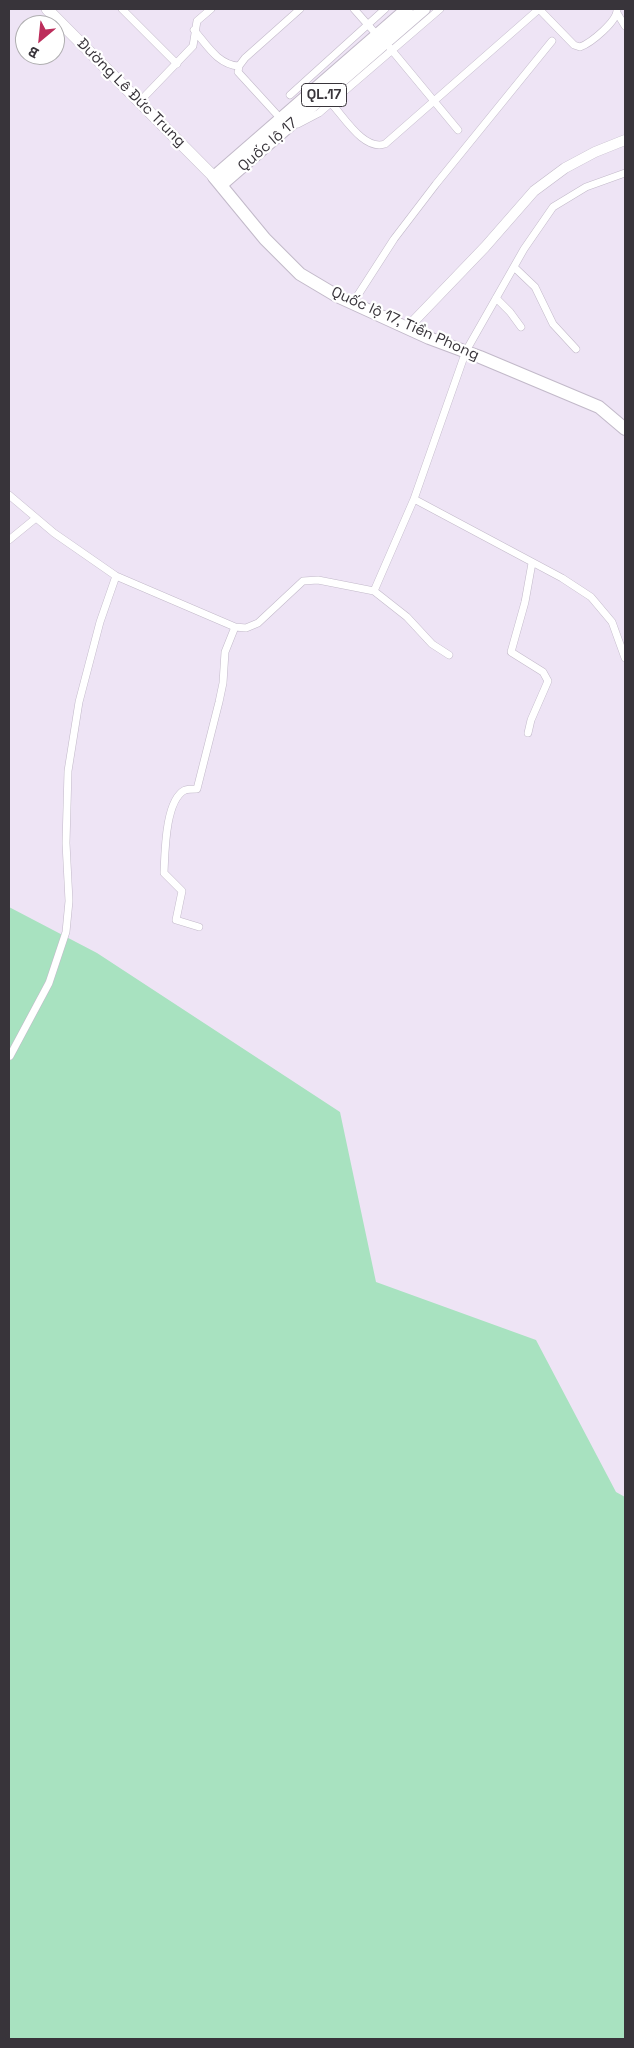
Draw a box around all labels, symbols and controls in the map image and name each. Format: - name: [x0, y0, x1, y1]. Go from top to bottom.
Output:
- north arrow: [15, 15, 65, 65]
- street label: Đường Lê Đức Trung: [73, 35, 189, 151]
- text: B: [25, 42, 42, 62]
- road number: QL.17: [302, 84, 346, 106]
- street label: Quốc lộ 17: [235, 114, 301, 176]
- street label: Quốc lộ 17, Tiền Phong: [328, 283, 482, 365]

